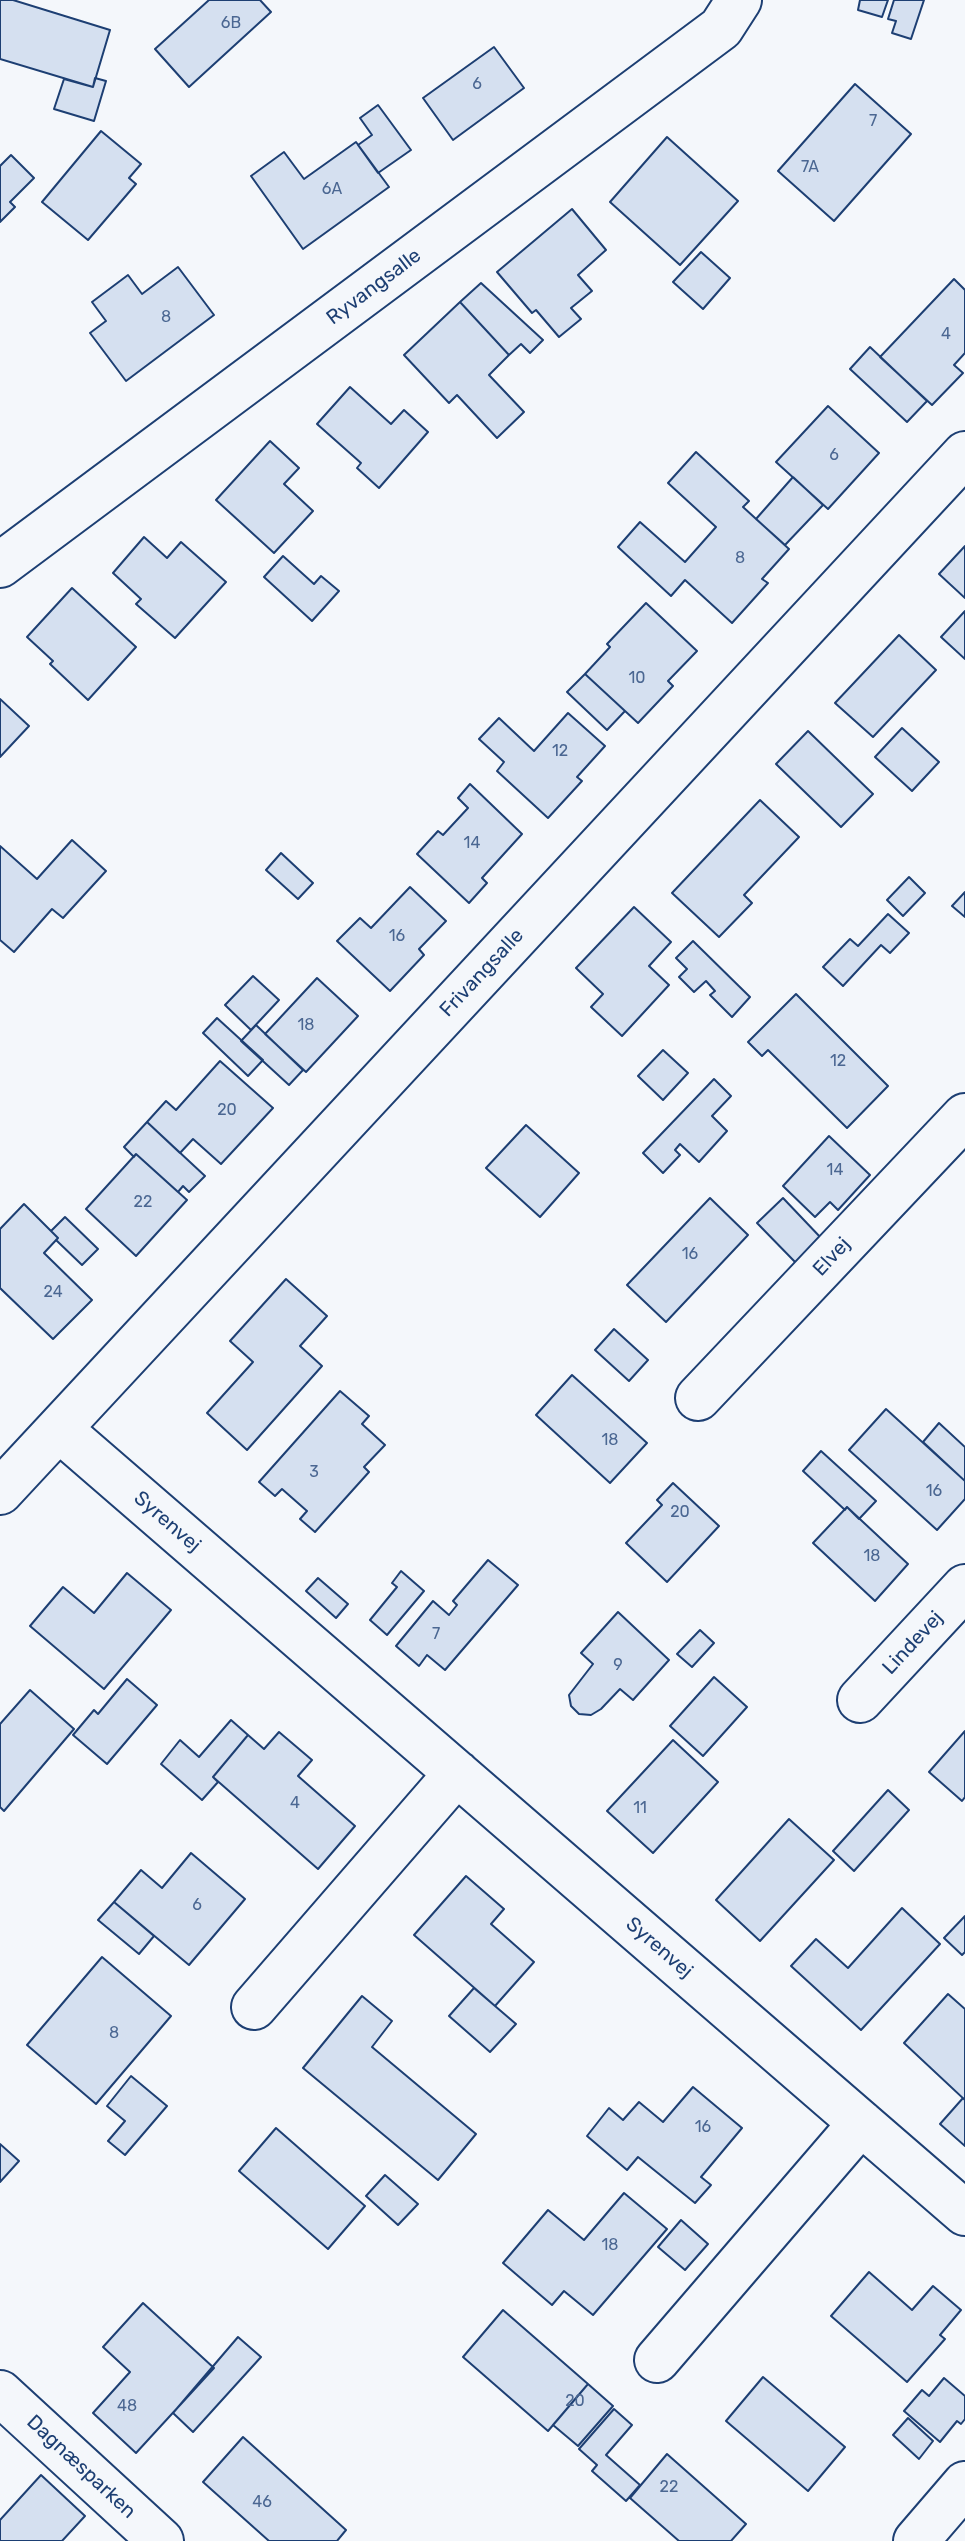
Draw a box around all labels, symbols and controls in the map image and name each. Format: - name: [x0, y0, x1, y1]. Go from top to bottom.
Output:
- house number: 6B: [221, 13, 241, 33]
- house number: 6: [472, 74, 482, 94]
- house number: 7: [869, 111, 877, 131]
- house number: 7A: [801, 157, 819, 177]
- house number: 6A: [322, 179, 342, 199]
- street label: Ryvangsalle: [322, 244, 426, 330]
- house number: 8: [161, 307, 171, 327]
- house number: 4: [941, 324, 951, 344]
- house number: 6: [829, 445, 839, 465]
- house number: 8: [735, 548, 745, 568]
- house number: 10: [628, 668, 646, 688]
- house number: 12: [552, 741, 568, 761]
- house number: 14: [464, 833, 480, 853]
- street label: Frivangsalle: [435, 924, 529, 1022]
- house number: 16: [389, 926, 405, 946]
- house number: 18: [297, 1015, 315, 1035]
- house number: 12: [830, 1051, 846, 1071]
- house number: 20: [217, 1100, 237, 1120]
- house number: 14: [827, 1160, 843, 1180]
- house number: 22: [134, 1192, 152, 1212]
- street label: Elvej: [808, 1233, 856, 1281]
- house number: 16: [682, 1244, 698, 1264]
- house number: 24: [43, 1282, 63, 1302]
- house number: 18: [601, 1430, 619, 1450]
- house number: 3: [309, 1462, 319, 1482]
- house number: 16: [926, 1481, 942, 1501]
- street label: Syrenvej: [129, 1486, 205, 1558]
- house number: 20: [670, 1502, 690, 1522]
- house number: 18: [863, 1546, 881, 1566]
- street label: Lindevej: [878, 1606, 948, 1680]
- house number: 7: [432, 1624, 440, 1644]
- house number: 9: [613, 1655, 623, 1675]
- house number: 4: [290, 1793, 300, 1813]
- house number: 11: [633, 1798, 647, 1818]
- house number: 6: [192, 1895, 202, 1915]
- street label: Syrenvej: [621, 1912, 697, 1984]
- house number: 8: [109, 2023, 119, 2043]
- house number: 16: [695, 2117, 711, 2137]
- house number: 18: [601, 2235, 619, 2255]
- house number: 20: [565, 2391, 585, 2411]
- house number: 48: [117, 2396, 137, 2416]
- street label: Dagnæsparken: [21, 2410, 141, 2524]
- house number: 22: [660, 2477, 678, 2497]
- house number: 46: [252, 2492, 272, 2512]

